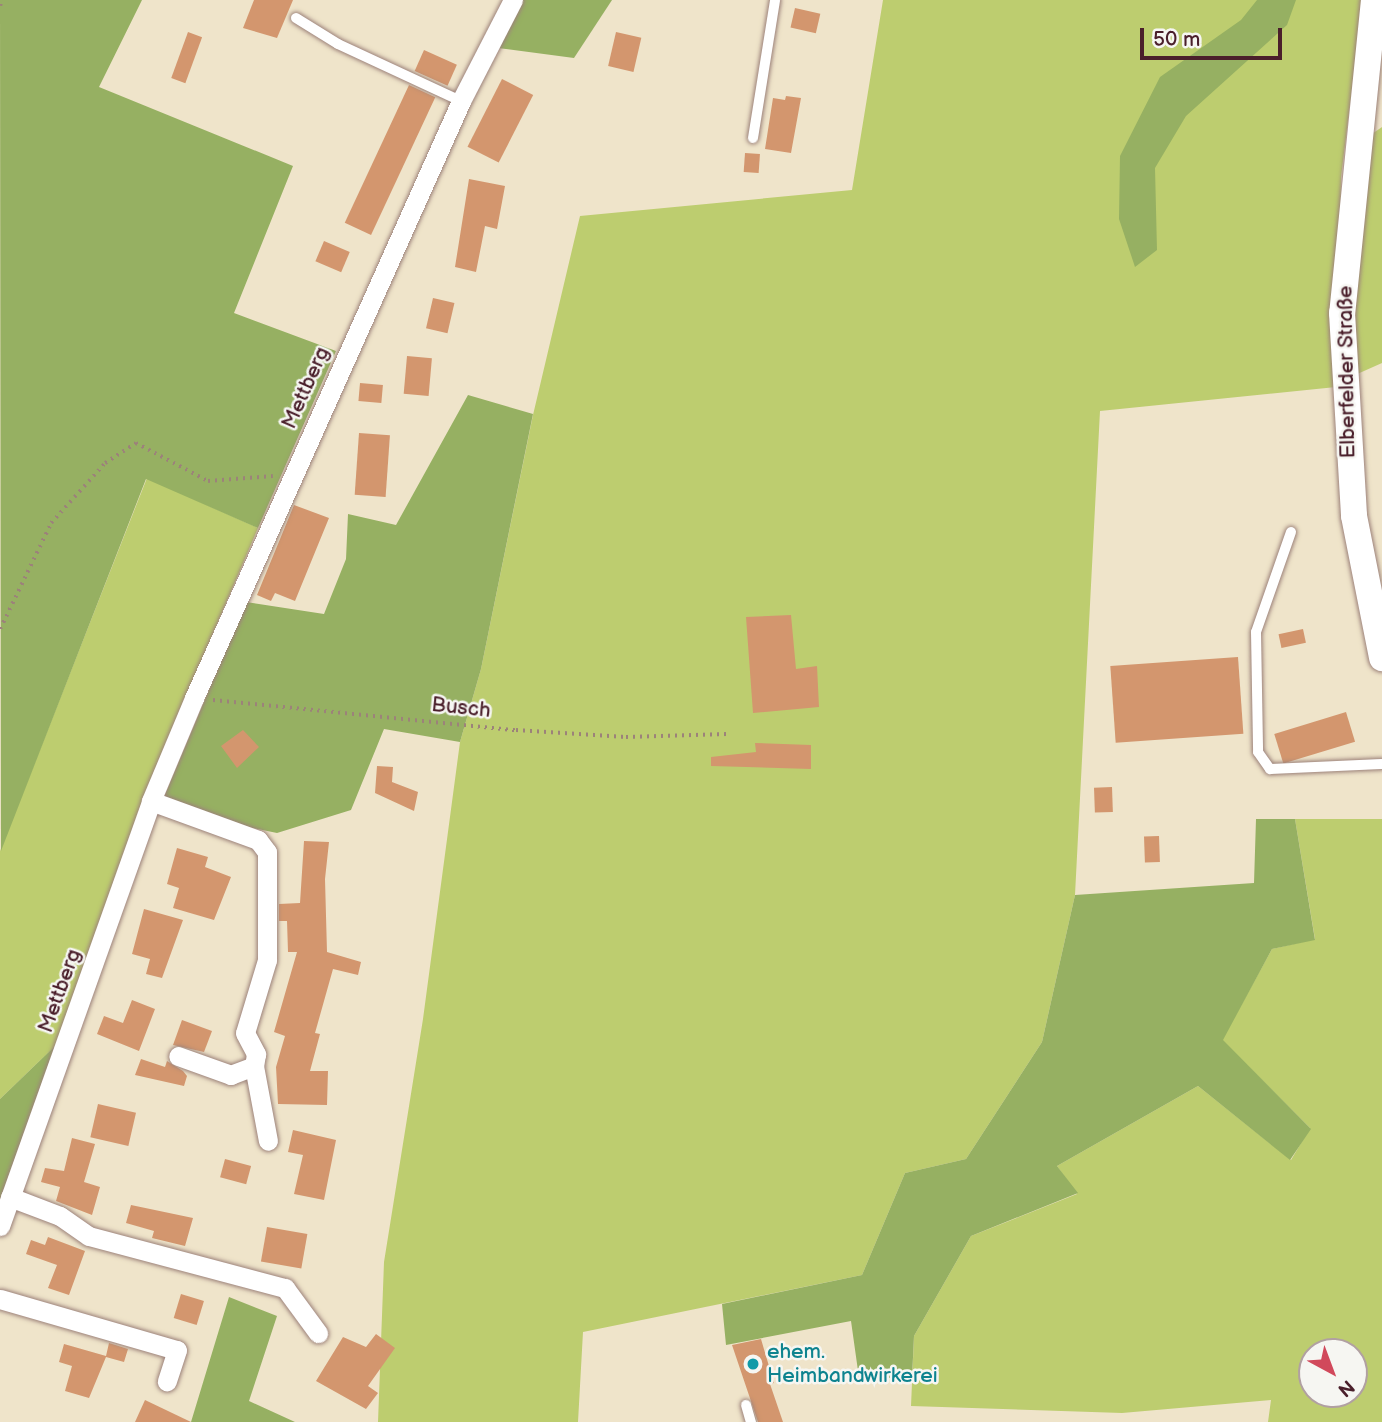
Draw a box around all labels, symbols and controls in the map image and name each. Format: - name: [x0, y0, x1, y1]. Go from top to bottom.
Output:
- scale bar: [1144, 14, 1286, 58]
- text: 50 m: [1153, 27, 1200, 52]
- street label: Elberfelder Straße: [1333, 285, 1361, 459]
- street label: Mettberg: [277, 343, 335, 433]
- street label: Busch: [430, 692, 492, 724]
- street label: Mettberg: [33, 946, 87, 1036]
- north arrow: [1298, 1338, 1368, 1408]
- place label: ehem. Heimbandwirkerei: [767, 1339, 938, 1389]
- marker: ehem. Heimbandwirkerei: [745, 1356, 761, 1372]
- text: N: [1333, 1374, 1359, 1401]

